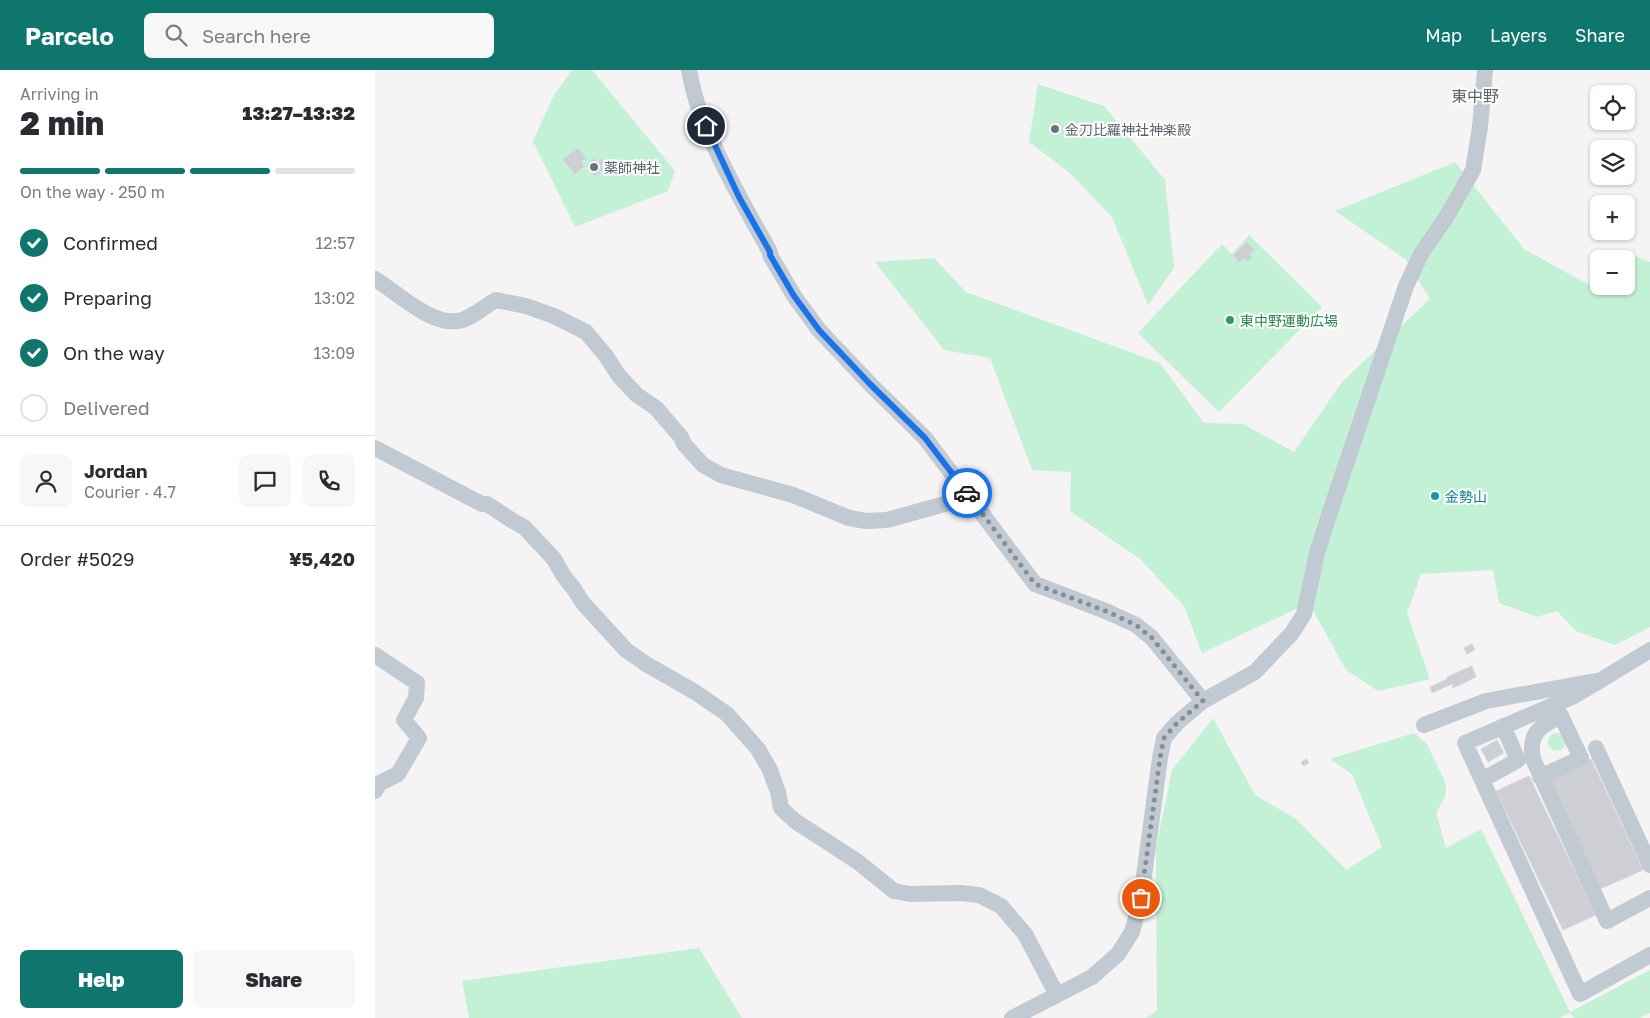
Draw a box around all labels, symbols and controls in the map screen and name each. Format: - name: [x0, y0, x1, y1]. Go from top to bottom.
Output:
- search box: [144, 13, 494, 58]
- text: Parcelo: [25, 21, 114, 50]
- icon: search: [162, 21, 190, 49]
- text: Search here: [202, 24, 311, 47]
- text: Map: [1425, 24, 1462, 46]
- text: Layers: [1490, 24, 1547, 46]
- text: Share: [1575, 24, 1625, 46]
- text: Arriving in: [20, 84, 99, 104]
- map controls: [1590, 85, 1635, 295]
- button: locate: [1590, 85, 1635, 130]
- district label: 東中野: [1451, 86, 1499, 106]
- text: 13:27–13:32: [242, 101, 355, 124]
- text: 2 min: [20, 104, 104, 142]
- pin: [685, 105, 727, 147]
- icon: home: [692, 112, 720, 140]
- place label: 金刀比羅神社神楽殿: [1065, 121, 1191, 138]
- marker: 金刀比羅神社神楽殿: [1049, 123, 1061, 135]
- button: layers: [1590, 140, 1635, 185]
- place label: 薬師神社: [604, 159, 660, 176]
- marker: 薬師神社: [588, 161, 600, 173]
- text: On the way · 250 m: [20, 182, 165, 202]
- button: +: [1590, 195, 1635, 240]
- icon: check: [20, 229, 48, 257]
- text: Confirmed: [63, 231, 158, 254]
- text: 12:57: [315, 233, 355, 253]
- button: −: [1590, 250, 1635, 295]
- icon: check: [20, 284, 48, 312]
- text: Preparing: [63, 286, 152, 309]
- text: 13:02: [314, 288, 355, 308]
- place label: 東中野運動広場: [1240, 312, 1338, 329]
- marker: 東中野運動広場: [1224, 314, 1236, 326]
- icon: check: [20, 339, 48, 367]
- text: On the way: [63, 341, 165, 364]
- text: 13:09: [313, 343, 355, 363]
- text: Delivered: [63, 396, 150, 419]
- button: person: [20, 455, 72, 507]
- button: chat: [239, 455, 291, 507]
- button: phone: [303, 455, 355, 507]
- text: Jordan: [84, 459, 148, 482]
- courier: [942, 468, 992, 518]
- icon: car: [953, 479, 981, 507]
- text: Courier · 4.7: [84, 482, 176, 502]
- place label: 金勢山: [1445, 488, 1487, 505]
- marker: 金勢山: [1429, 490, 1441, 502]
- text: Order #5029: [20, 547, 134, 570]
- text: ¥5,420: [289, 547, 355, 570]
- pin: [1120, 877, 1162, 919]
- icon: bag: [1127, 884, 1155, 912]
- button: Help: [20, 950, 183, 1008]
- button: Share: [193, 950, 355, 1008]

